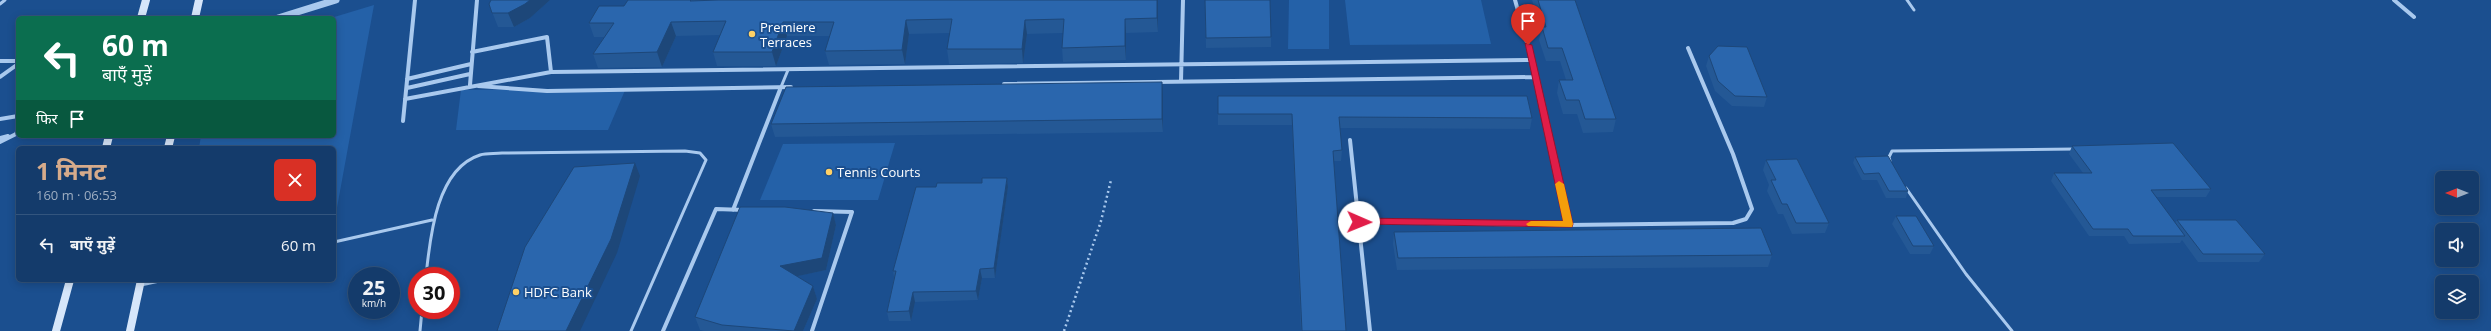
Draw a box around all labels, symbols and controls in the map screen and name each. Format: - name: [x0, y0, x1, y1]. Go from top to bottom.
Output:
- pin: [1511, 4, 1545, 45]
- icon: arrive: [1517, 10, 1539, 32]
- place label: Premiere Terraces: [760, 18, 816, 51]
- text: 60 m: [102, 26, 169, 64]
- marker: Premiere Terraces: [747, 29, 757, 39]
- icon: left: [36, 32, 88, 84]
- text: बाएँ मुड़ें: [102, 62, 152, 86]
- text: फिर: [36, 108, 58, 128]
- icon: arrive: [66, 108, 88, 130]
- text: 1 मिनट: [36, 154, 106, 187]
- button: close: [274, 159, 316, 201]
- place label: Tennis Courts: [837, 163, 920, 181]
- marker: Tennis Courts: [824, 167, 834, 177]
- north arrow: [2435, 171, 2479, 215]
- map controls: [2435, 171, 2479, 319]
- text: 160 m · 06:53: [36, 186, 117, 204]
- position arrow: [1338, 201, 1380, 243]
- button: sound: [2435, 223, 2479, 267]
- icon: left: [36, 234, 58, 256]
- text: बाएँ मुड़ें: [70, 234, 115, 254]
- text: 60 m: [281, 235, 316, 255]
- speed limit sign: 30: [408, 267, 460, 319]
- text: 25: [363, 274, 385, 301]
- button: layers: [2435, 275, 2479, 319]
- place label: HDFC Bank: [524, 283, 592, 301]
- marker: HDFC Bank: [511, 287, 521, 297]
- text: km/h: [362, 296, 386, 310]

